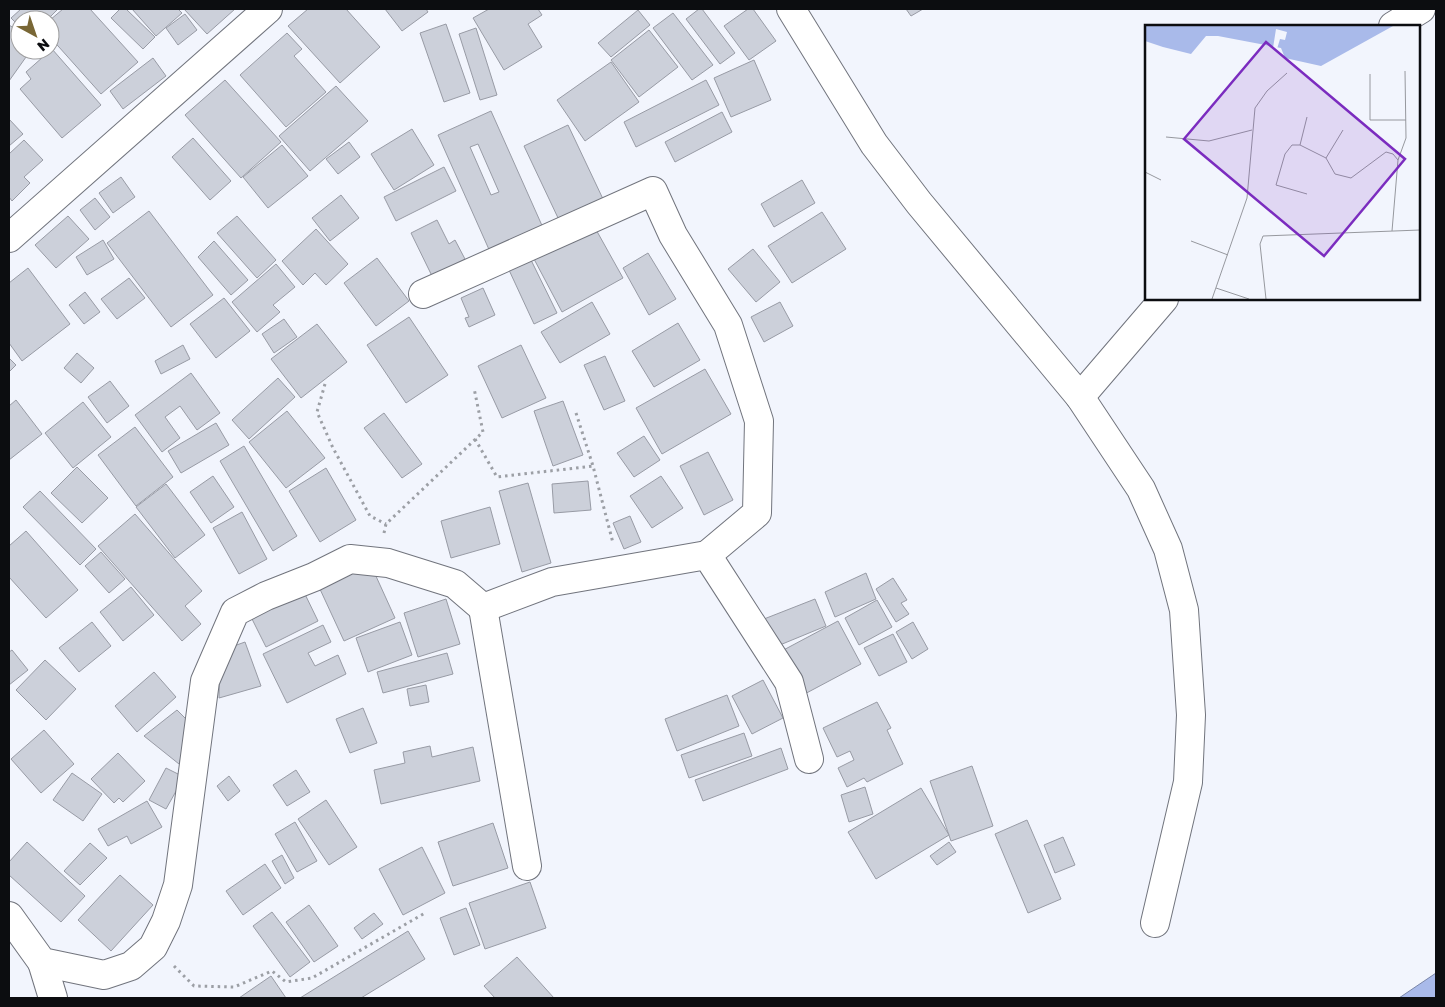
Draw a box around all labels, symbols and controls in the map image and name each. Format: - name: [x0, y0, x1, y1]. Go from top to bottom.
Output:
- north arrow: [10, 10, 60, 60]
- inset map: [1145, 25, 1420, 300]
- text: N: [34, 35, 53, 55]

